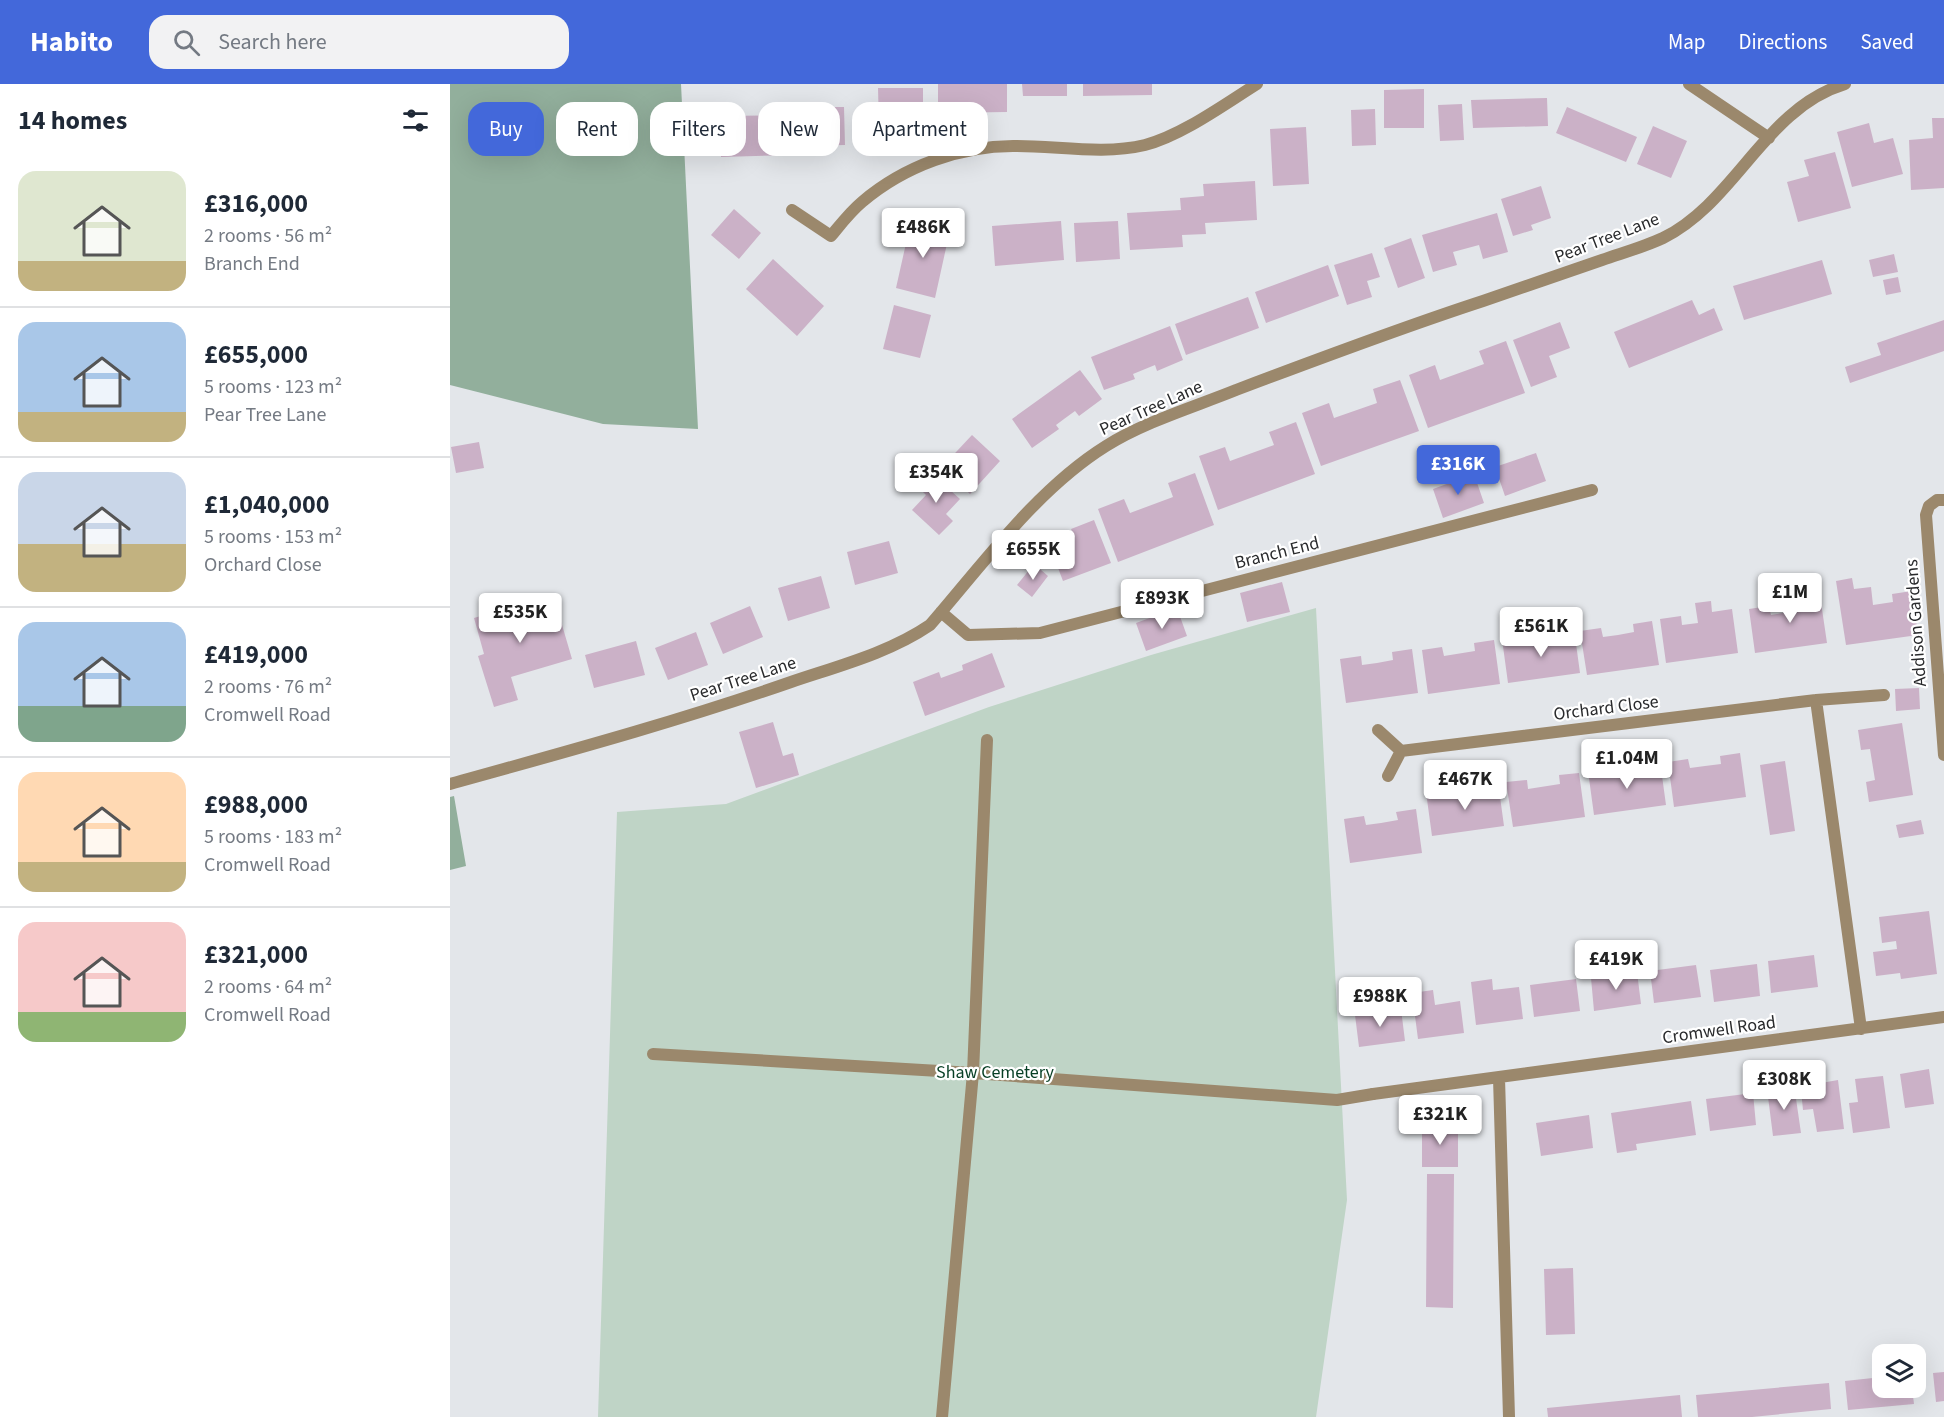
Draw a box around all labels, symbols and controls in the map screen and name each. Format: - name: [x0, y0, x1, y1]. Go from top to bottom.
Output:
- search box: [149, 15, 569, 69]
- text: Habito: [30, 22, 113, 62]
- icon: search: [170, 26, 203, 59]
- text: Search here: [218, 26, 327, 58]
- text: Map: [1668, 27, 1706, 57]
- text: Directions: [1739, 27, 1827, 57]
- text: Saved: [1860, 27, 1914, 57]
- text: 14 homes: [18, 102, 127, 139]
- chip: Buy: [468, 102, 544, 156]
- chip: Rent: [556, 102, 638, 156]
- chip: Filters: [650, 102, 746, 156]
- chip: New: [758, 102, 840, 156]
- chip: Apartment: [852, 102, 988, 156]
- icon: filters: [399, 104, 432, 137]
- text: £316,000: [204, 185, 308, 222]
- icon: home: [66, 195, 138, 267]
- street label: Pear Tree Lane: [1551, 207, 1663, 269]
- pin: £486K: [881, 208, 965, 259]
- text: £486K: [896, 213, 950, 241]
- text: 2 rooms · 56 m²: [204, 222, 332, 250]
- text: Branch End: [204, 250, 300, 278]
- text: £655,000: [204, 336, 308, 373]
- icon: home: [66, 346, 138, 418]
- text: 5 rooms · 123 m²: [204, 373, 342, 401]
- street label: Pear Tree Lane: [1096, 374, 1207, 442]
- text: Pear Tree Lane: [204, 401, 327, 429]
- pin: £316K: [1416, 445, 1500, 496]
- text: £316K: [1431, 450, 1485, 478]
- pin: £354K: [894, 453, 978, 504]
- text: £354K: [909, 458, 963, 486]
- text: £1,040,000: [204, 486, 329, 523]
- icon: home: [66, 496, 138, 568]
- text: 5 rooms · 153 m²: [204, 523, 342, 551]
- pin: £655K: [991, 530, 1075, 581]
- street label: Branch End: [1232, 530, 1322, 576]
- text: £655K: [1006, 535, 1060, 563]
- text: Orchard Close: [204, 551, 322, 579]
- street label: Addison Gardens: [1899, 559, 1933, 687]
- pin: £1M: [1761, 573, 1819, 624]
- text: £1M: [1772, 578, 1808, 606]
- pin: £893K: [1120, 579, 1204, 630]
- text: £893K: [1135, 584, 1189, 612]
- pin: £535K: [478, 593, 562, 644]
- text: £535K: [493, 598, 547, 626]
- pin: £561K: [1499, 607, 1583, 658]
- text: £561K: [1514, 612, 1568, 640]
- text: £419,000: [204, 636, 308, 673]
- icon: home: [66, 646, 138, 718]
- street label: Pear Tree Lane: [687, 650, 799, 708]
- text: 2 rooms · 76 m²: [204, 673, 332, 701]
- street label: Orchard Close: [1552, 689, 1660, 727]
- text: Cromwell Road: [204, 701, 331, 729]
- pin: £1.04M: [1578, 739, 1676, 790]
- text: £1.04M: [1595, 744, 1659, 772]
- pin: £467K: [1423, 760, 1507, 811]
- text: £467K: [1438, 765, 1492, 793]
- text: £988,000: [204, 786, 308, 823]
- icon: home: [66, 796, 138, 868]
- text: 5 rooms · 183 m²: [204, 823, 342, 851]
- text: Cromwell Road: [204, 851, 331, 879]
- text: £321,000: [204, 936, 308, 973]
- pin: £419K: [1574, 940, 1658, 991]
- text: £419K: [1589, 945, 1643, 973]
- icon: home: [66, 946, 138, 1018]
- text: 2 rooms · 64 m²: [204, 973, 332, 1001]
- pin: £988K: [1338, 977, 1422, 1028]
- text: £988K: [1353, 982, 1407, 1010]
- text: Cromwell Road: [204, 1001, 331, 1029]
- street label: Cromwell Road: [1661, 1010, 1777, 1050]
- park label: Shaw Cemetery: [936, 1060, 1054, 1085]
- pin: £308K: [1742, 1060, 1826, 1111]
- text: £308K: [1757, 1065, 1811, 1093]
- pin: £321K: [1398, 1095, 1482, 1146]
- text: £321K: [1413, 1100, 1467, 1128]
- map controls: [1872, 1344, 1926, 1398]
- button: layers: [1872, 1344, 1926, 1398]

